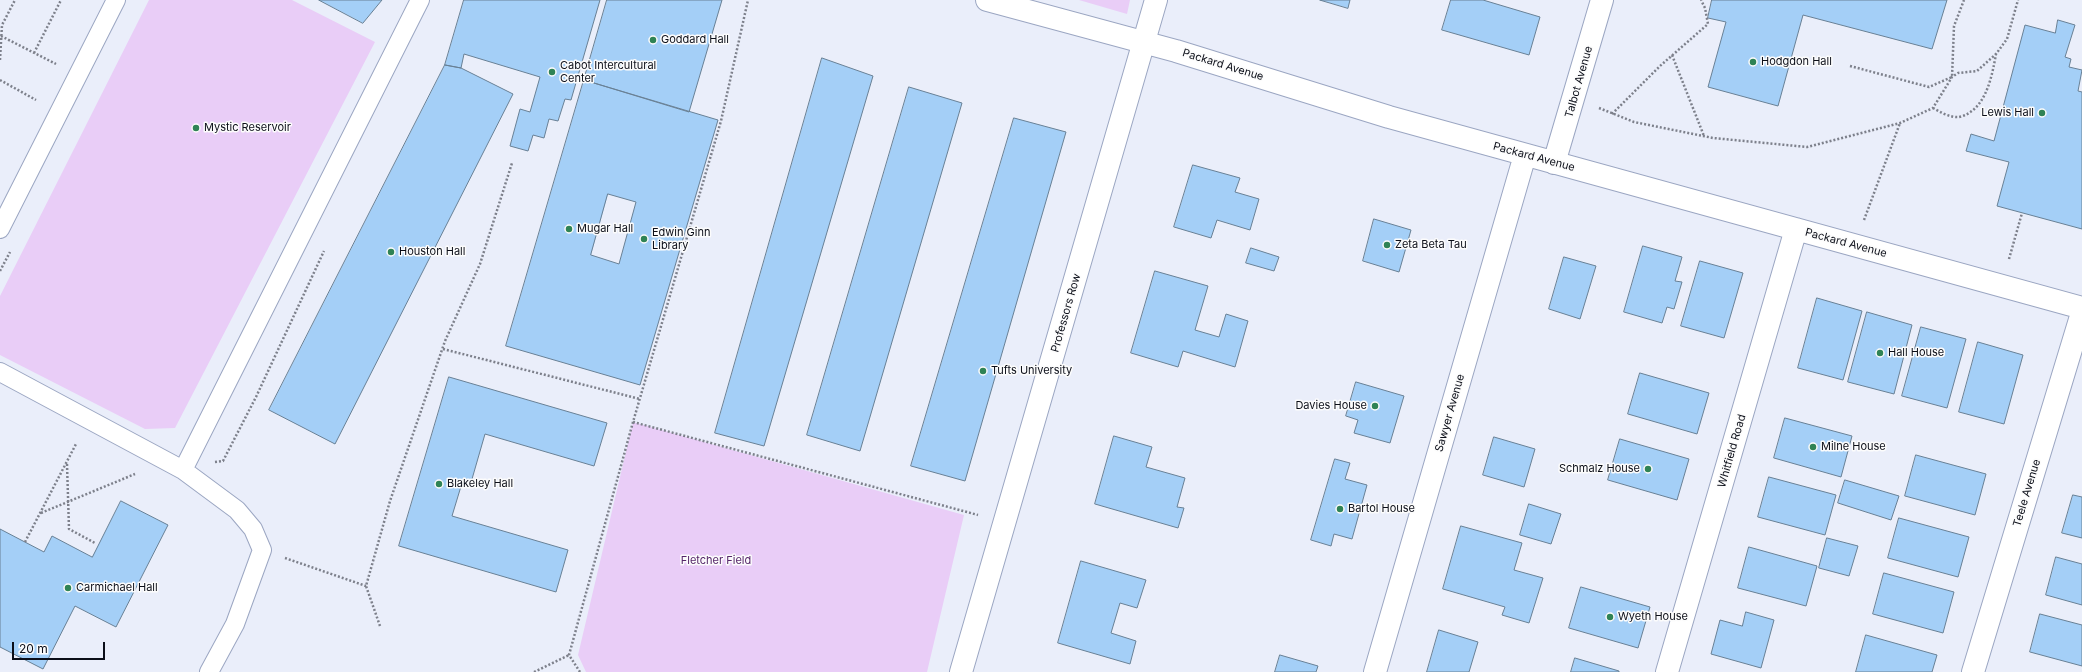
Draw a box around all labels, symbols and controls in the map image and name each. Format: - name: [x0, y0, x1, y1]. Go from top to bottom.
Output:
- place label: Goddard Hall: [661, 33, 729, 47]
- marker: Goddard Hall: [648, 35, 658, 45]
- street label: Talbot Avenue: [1562, 45, 1596, 119]
- street label: Packard Avenue: [1181, 46, 1265, 84]
- place label: Hodgdon Hall: [1761, 55, 1832, 69]
- marker: Hodgdon Hall: [1748, 57, 1758, 67]
- place label: Cabot Intercultural Center: [560, 59, 656, 85]
- marker: Cabot Intercultural Center: [547, 67, 557, 77]
- place label: Lewis Hall: [1981, 106, 2034, 120]
- marker: Lewis Hall: [2037, 108, 2047, 118]
- place label: Mystic Reservoir: [204, 121, 291, 135]
- marker: Mystic Reservoir: [191, 123, 201, 133]
- street label: Packard Avenue: [1492, 140, 1576, 174]
- place label: Mugar Hall: [577, 222, 633, 236]
- marker: Mugar Hall: [564, 224, 574, 234]
- place label: Edwin Ginn Library: [652, 226, 710, 252]
- street label: Packard Avenue: [1804, 226, 1888, 260]
- marker: Edwin Ginn Library: [639, 234, 649, 244]
- place label: Zeta Beta Tau: [1395, 238, 1467, 252]
- marker: Zeta Beta Tau: [1382, 240, 1392, 250]
- place label: Houston Hall: [399, 245, 465, 259]
- marker: Houston Hall: [386, 247, 396, 257]
- street label: Professors Row: [1048, 272, 1084, 354]
- place label: Hall House: [1888, 346, 1944, 360]
- marker: Hall House: [1875, 348, 1885, 358]
- place label: Tufts University: [991, 364, 1072, 378]
- marker: Tufts University: [978, 366, 988, 376]
- street label: Sawyer Avenue: [1433, 372, 1467, 454]
- place label: Davies House: [1295, 399, 1367, 413]
- marker: Davies House: [1370, 401, 1380, 411]
- street label: Whitfield Road: [1715, 413, 1749, 489]
- place label: Milne House: [1821, 440, 1886, 454]
- marker: Milne House: [1808, 442, 1818, 452]
- street label: Teele Avenue: [2010, 458, 2044, 528]
- place label: Schmalz House: [1559, 462, 1640, 476]
- marker: Schmalz House: [1643, 464, 1653, 474]
- place label: Blakeley Hall: [447, 477, 513, 491]
- marker: Blakeley Hall: [434, 479, 444, 489]
- place label: Bartol House: [1348, 502, 1415, 516]
- marker: Bartol House: [1335, 504, 1345, 514]
- park label: Fletcher Field: [681, 554, 751, 568]
- place label: Carmichael Hall: [76, 581, 158, 595]
- marker: Carmichael Hall: [63, 583, 73, 593]
- place label: Wyeth House: [1618, 610, 1688, 624]
- marker: Wyeth House: [1605, 612, 1615, 622]
- scale bar: [14, 634, 107, 660]
- text: 20 m: [19, 641, 48, 656]

